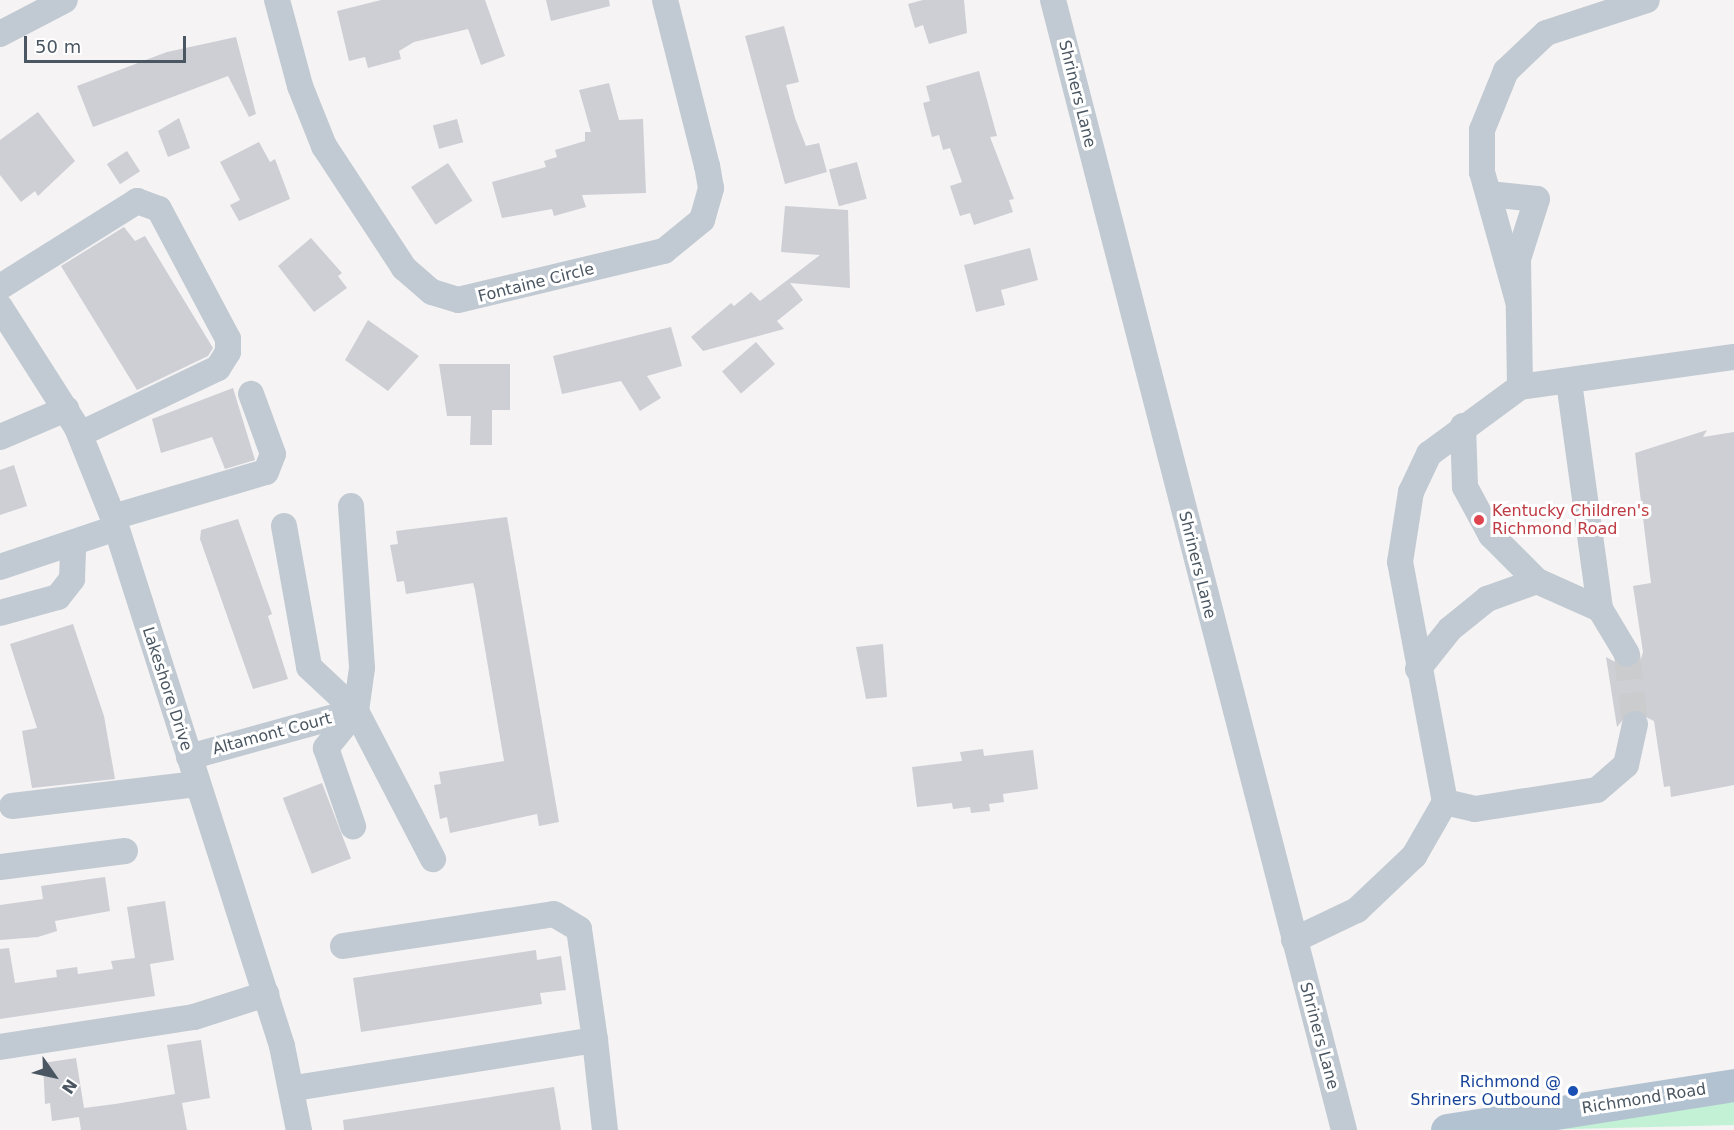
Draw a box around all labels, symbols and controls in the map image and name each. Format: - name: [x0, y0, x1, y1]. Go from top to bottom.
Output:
- scale bar: [27, 24, 189, 62]
- text: 50 m: [35, 36, 81, 57]
- street label: Shriners Lane: [1054, 38, 1100, 150]
- street label: Fontaine Circle: [476, 259, 596, 307]
- place label: Kentucky Children's Richmond Road: [1492, 501, 1649, 539]
- street label: Shriners Lane: [1174, 509, 1220, 621]
- marker: Kentucky Children's Richmond Road: [1470, 511, 1488, 529]
- street label: Lakeshore Drive: [138, 625, 196, 753]
- street label: Altamont Court: [210, 709, 334, 759]
- street label: Shriners Lane: [1295, 980, 1343, 1092]
- north arrow: [24, 1046, 84, 1106]
- place label: Richmond @ Shriners Outbound: [1410, 1072, 1561, 1110]
- text: N: [58, 1075, 81, 1097]
- street label: Richmond Road: [1581, 1080, 1707, 1118]
- marker: Richmond @ Shriners Outbound: [1566, 1084, 1580, 1098]

